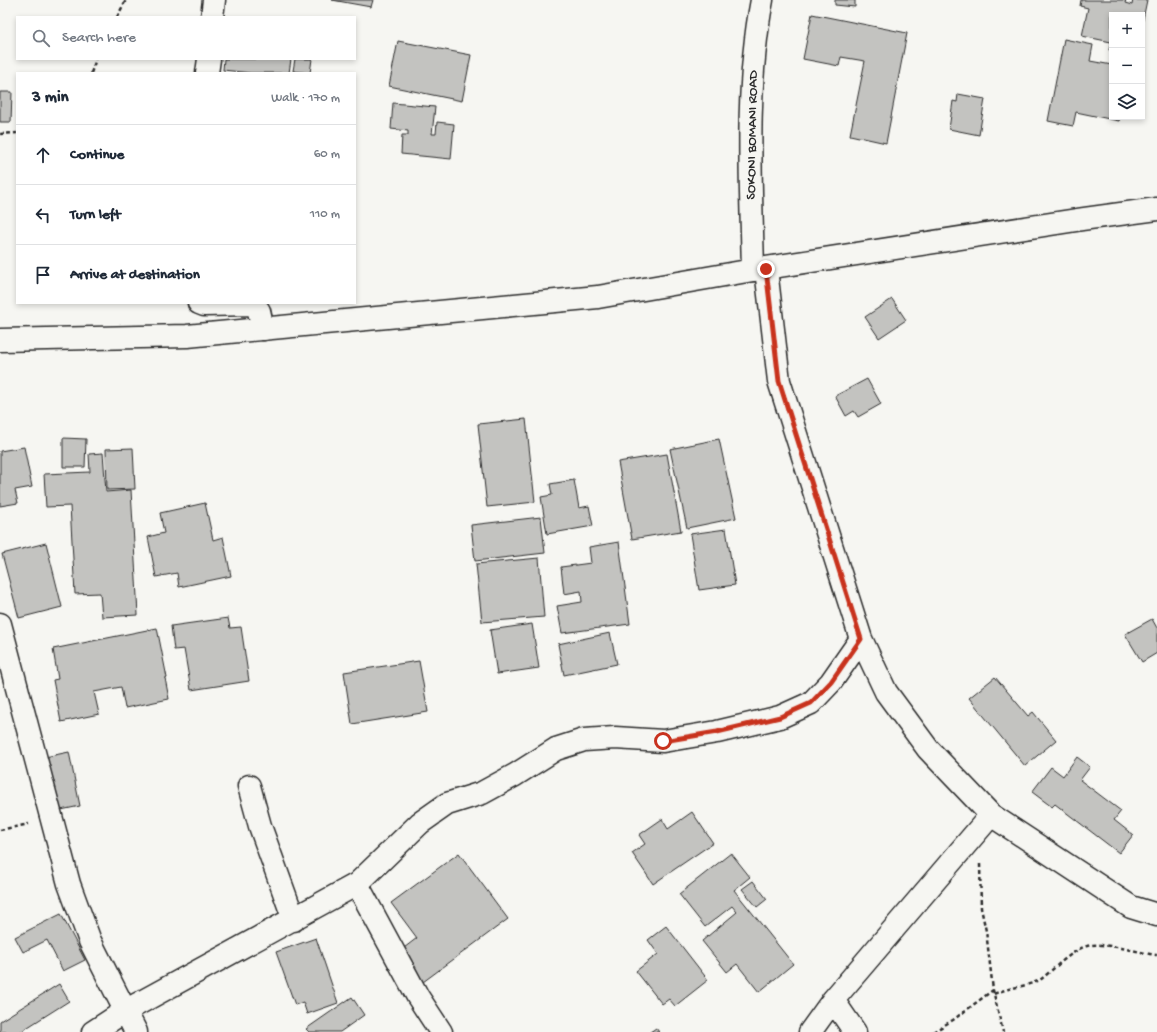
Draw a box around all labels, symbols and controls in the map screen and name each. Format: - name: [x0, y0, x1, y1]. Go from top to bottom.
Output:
- map controls: [1109, 12, 1145, 120]
- button: +: [1109, 12, 1145, 48]
- search box: [16, 16, 356, 60]
- icon: search: [30, 27, 52, 49]
- text: Search here: [62, 29, 136, 47]
- button: −: [1109, 48, 1145, 84]
- street label: SOKONI BOMANI ROAD: [743, 69, 763, 200]
- button: layers: [1109, 84, 1145, 120]
- text: 3 min: [32, 88, 69, 108]
- text: Walk · 170 m: [271, 91, 340, 106]
- icon: ahead: [32, 144, 54, 166]
- text: Continue: [70, 146, 124, 164]
- text: 60 m: [314, 147, 340, 162]
- icon: left: [32, 204, 54, 226]
- text: Turn left: [70, 206, 121, 224]
- text: 110 m: [310, 207, 340, 222]
- route end: [757, 260, 775, 278]
- icon: arrive: [32, 264, 54, 286]
- text: Arrive at destination: [70, 266, 200, 284]
- route start: [654, 732, 672, 750]

